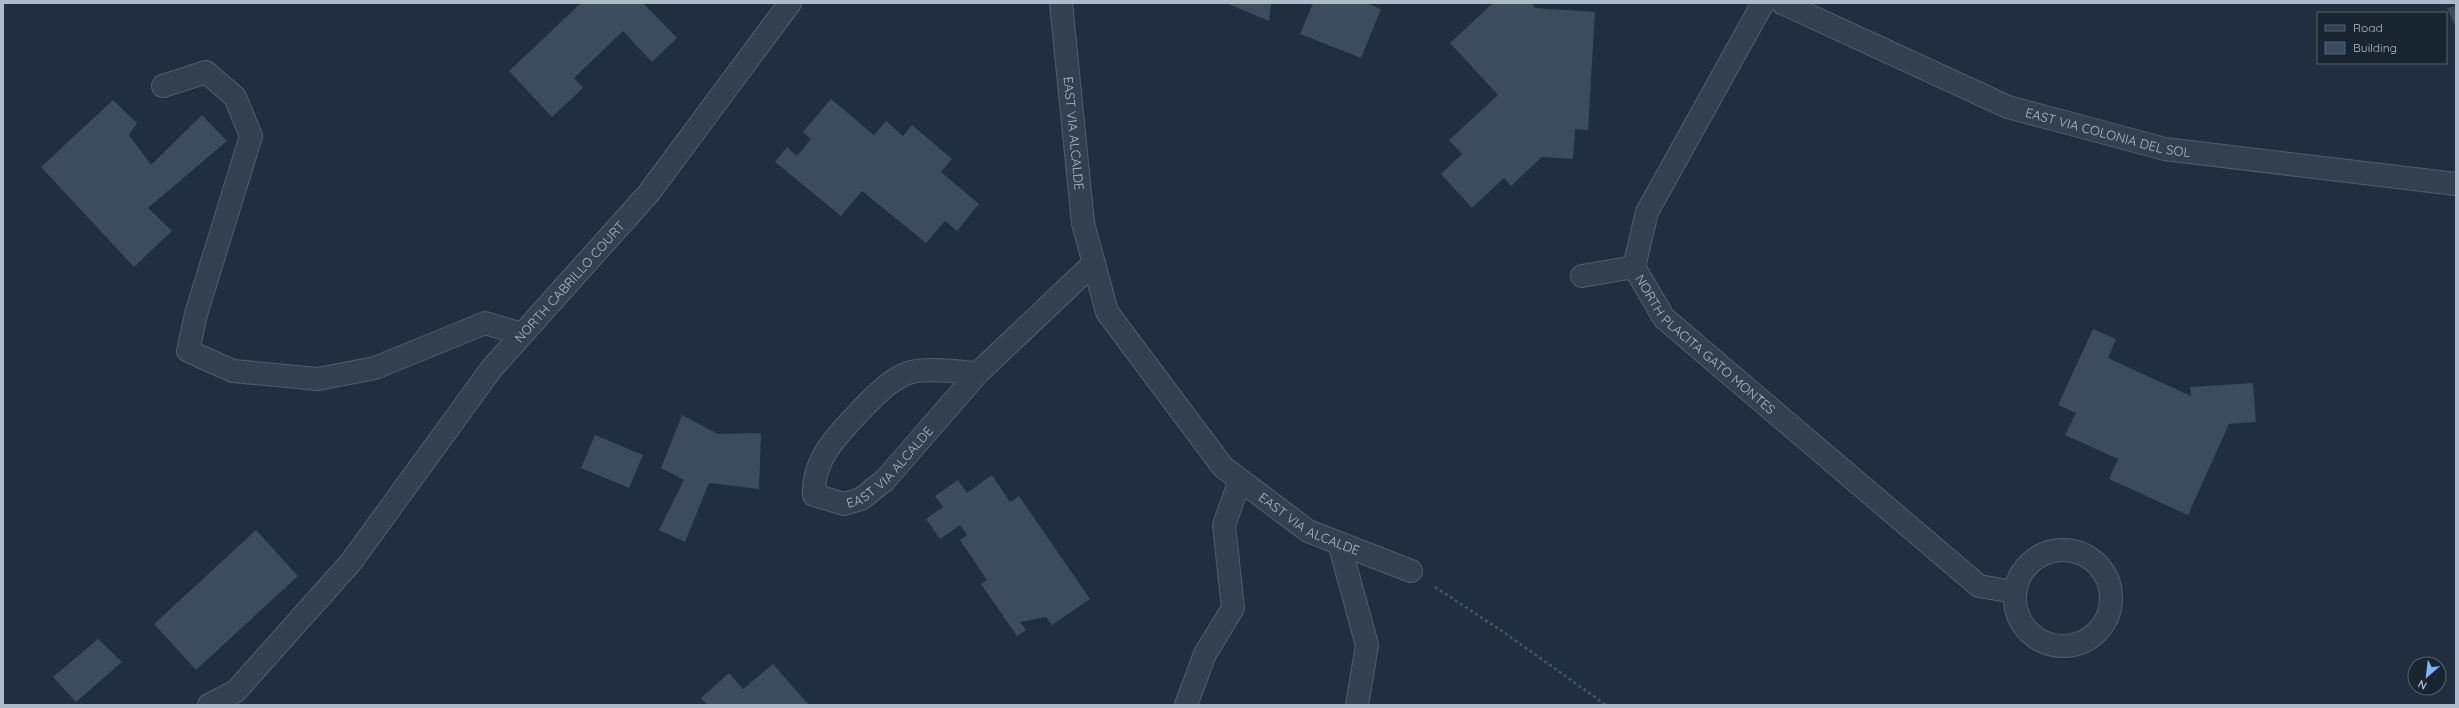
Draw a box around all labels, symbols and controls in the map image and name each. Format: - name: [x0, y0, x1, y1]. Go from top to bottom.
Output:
- legend: [2317, 12, 2447, 64]
- text: Road: [2353, 20, 2383, 35]
- text: Building: [2353, 40, 2397, 55]
- street label: EAST VIA ALCALDE: [1060, 76, 1088, 191]
- street label: EAST VIA COLONIA DEL SOL: [2024, 104, 2191, 160]
- street label: NORTH CABRILLO COURT: [511, 218, 628, 346]
- street label: NORTH PLACITA GATO MONTES: [1632, 271, 1779, 417]
- street label: EAST VIA ALCALDE: [844, 423, 936, 511]
- street label: EAST VIA ALCALDE: [1256, 489, 1362, 558]
- north arrow: [2407, 656, 2447, 696]
- text: N: [2415, 677, 2429, 693]

